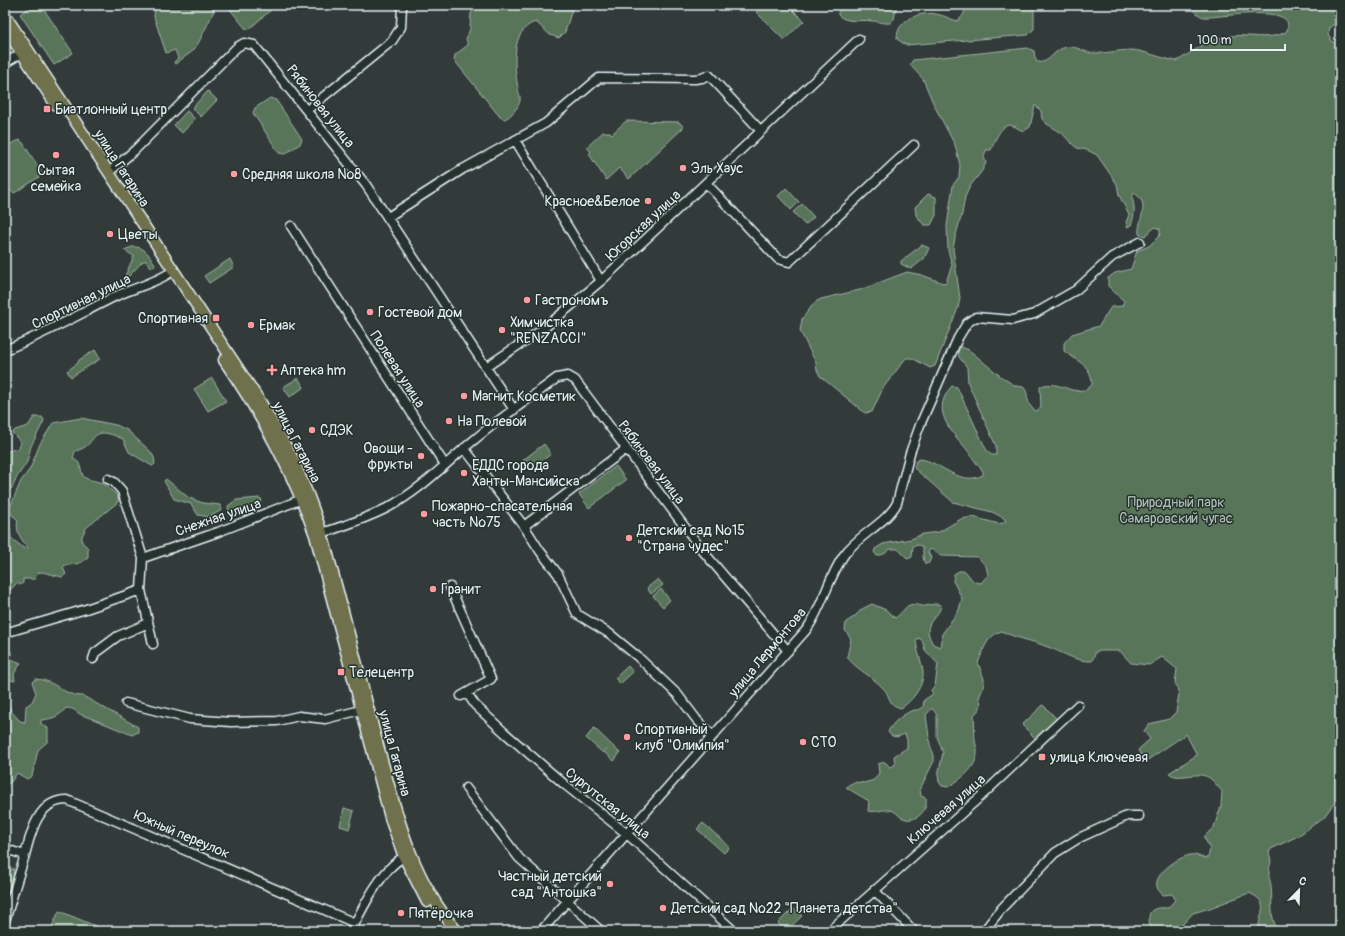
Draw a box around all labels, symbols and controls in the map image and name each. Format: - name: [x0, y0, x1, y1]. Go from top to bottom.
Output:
- scale bar: [1191, 26, 1285, 52]
- text: 100 m: [1197, 33, 1232, 48]
- street label: Рябиновая улица: [283, 62, 358, 151]
- place label: Биатлонный центр: [55, 101, 167, 118]
- marker: Биатлонный центр: [42, 104, 52, 114]
- street label: улица Гагарина: [90, 126, 153, 210]
- marker: Сытая семейка: [51, 150, 61, 160]
- place label: Эль Хаус: [691, 160, 743, 177]
- place label: Сытая семейка: [31, 162, 81, 195]
- marker: Эль Хаус: [678, 163, 688, 173]
- place label: Средняя школа №8: [242, 166, 361, 183]
- marker: Средняя школа №8: [229, 169, 239, 179]
- street label: Югорская улица: [602, 186, 684, 264]
- place label: Красное&Белое: [544, 193, 640, 210]
- marker: Красное&Белое: [643, 196, 653, 206]
- place label: Цветы: [118, 226, 158, 243]
- marker: Цветы: [105, 229, 115, 239]
- street label: Спортивная улица: [29, 270, 133, 333]
- place label: Гастрономъ: [535, 292, 609, 309]
- marker: Гастрономъ: [522, 295, 532, 305]
- place label: Гостевой дом: [378, 304, 462, 321]
- marker: Гостевой дом: [365, 307, 375, 317]
- place label: Спортивная: [138, 310, 208, 327]
- marker: Спортивная: [211, 313, 221, 323]
- place label: Химчистка "RENZACCI": [510, 314, 586, 347]
- place label: Ермак: [259, 317, 296, 334]
- marker: Ермак: [246, 320, 256, 330]
- marker: Химчистка "RENZACCI": [497, 325, 507, 335]
- street label: Полевая улица: [366, 328, 429, 411]
- place label: Аптека hm: [280, 362, 346, 379]
- marker: Аптека hm: [267, 365, 277, 375]
- place label: Магнит Косметик: [472, 388, 576, 405]
- marker: Магнит Косметик: [459, 391, 469, 401]
- street label: улица Гагарина: [268, 398, 324, 486]
- place label: На Полевой: [457, 413, 527, 430]
- marker: На Полевой: [444, 416, 454, 426]
- street label: Рябиновая улица: [615, 417, 689, 507]
- place label: СДЭК: [320, 422, 354, 439]
- marker: СДЭК: [307, 425, 317, 435]
- place label: Овощи - фрукты: [363, 440, 413, 473]
- marker: Овощи - фрукты: [416, 451, 426, 461]
- place label: ЕДДС города Ханты-Мансийска: [472, 457, 579, 490]
- marker: ЕДДС города Ханты-Мансийска: [459, 468, 469, 478]
- park label: Природный парк Самаровский чугас: [1119, 494, 1233, 527]
- street label: Снежная улица: [173, 495, 263, 540]
- place label: Пожарно-спасательная часть №75: [432, 498, 573, 531]
- marker: Пожарно-спасательная часть №75: [419, 509, 429, 519]
- place label: Детский сад №15 "Страна чудес": [636, 522, 745, 555]
- marker: Детский сад №15 "Страна чудес": [624, 533, 634, 543]
- place label: Гранит: [441, 581, 481, 598]
- marker: Гранит: [428, 584, 438, 594]
- street label: улица Лермонтова: [724, 604, 810, 701]
- place label: Телецентр: [349, 664, 415, 681]
- marker: Телецентр: [336, 667, 346, 677]
- street label: улица Гагарина: [375, 707, 414, 798]
- place label: Спортивный клуб "Олимпия": [635, 721, 730, 754]
- marker: Спортивный клуб "Олимпия": [622, 732, 632, 742]
- place label: СТО: [811, 734, 836, 751]
- marker: СТО: [798, 737, 808, 747]
- place label: улица Ключевая: [1049, 749, 1148, 766]
- marker: улица Ключевая: [1037, 752, 1047, 762]
- street label: Сургутская улица: [562, 764, 654, 843]
- street label: Ключевая улица: [904, 771, 989, 848]
- street label: Южный переулок: [131, 807, 232, 862]
- place label: Частный детский сад "Антошка": [498, 868, 602, 901]
- north arrow: [1279, 870, 1319, 910]
- text: С: [1297, 874, 1309, 889]
- marker: Частный детский сад "Антошка": [605, 879, 615, 889]
- place label: Детский сад №22 "Планета детства": [670, 900, 898, 917]
- marker: Детский сад №22 "Планета детства": [658, 903, 668, 913]
- place label: Пятёрочка: [409, 905, 473, 922]
- marker: Пятёрочка: [396, 908, 406, 918]

